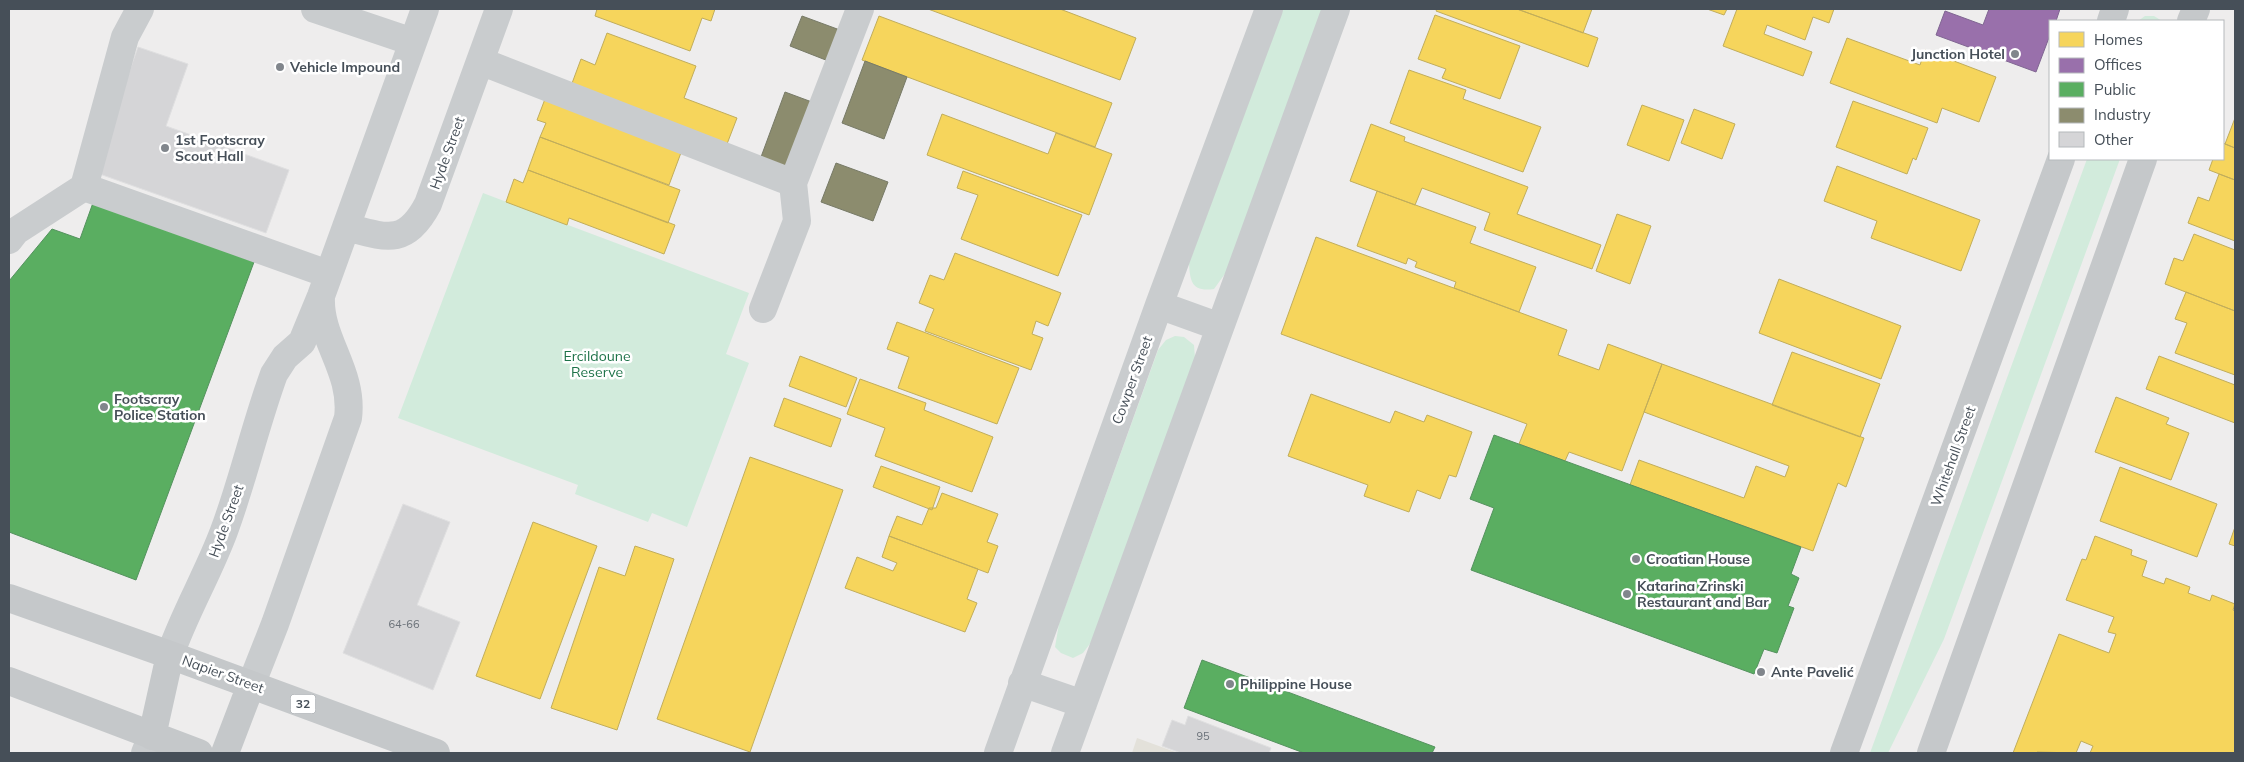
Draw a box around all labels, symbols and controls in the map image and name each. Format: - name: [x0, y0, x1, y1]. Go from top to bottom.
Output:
- legend: [2049, 20, 2224, 160]
- text: Homes: [2094, 30, 2143, 49]
- place label: Junction Hotel: [1911, 45, 2005, 63]
- marker: Junction Hotel: [2009, 48, 2021, 60]
- text: Offices: [2094, 55, 2142, 74]
- place label: Vehicle Impound: [289, 58, 400, 76]
- marker: Vehicle Impound: [274, 61, 286, 73]
- text: Public: [2094, 80, 2136, 99]
- text: Industry: [2094, 105, 2151, 124]
- street label: Hyde Street: [425, 114, 469, 192]
- text: Other: [2094, 130, 2134, 149]
- place label: 1st Footscray Scout Hall: [175, 131, 265, 165]
- marker: 1st Footscray Scout Hall: [159, 142, 171, 154]
- street label: Cowper Street: [1108, 333, 1156, 427]
- park label: Ercildoune Reserve: [563, 347, 631, 381]
- place label: Footscray Police Station: [114, 390, 206, 424]
- marker: Footscray Police Station: [98, 401, 110, 413]
- street label: Whitehall Street: [1927, 403, 1979, 509]
- street label: Hyde Street: [204, 482, 248, 560]
- place label: Croatian House: [1646, 550, 1750, 568]
- marker: Croatian House: [1630, 553, 1642, 565]
- place label: Katarina Zrinski Restaurant and Bar: [1637, 577, 1769, 611]
- marker: Katarina Zrinski Restaurant and Bar: [1621, 588, 1633, 600]
- house number: 64-66: [388, 617, 420, 631]
- street label: Napier Street: [180, 651, 266, 697]
- place label: Ante Pavelić: [1771, 663, 1854, 681]
- marker: Ante Pavelić: [1755, 666, 1767, 678]
- place label: Philippine House: [1240, 675, 1352, 693]
- marker: Philippine House: [1224, 678, 1236, 690]
- road number: 32: [290, 694, 316, 714]
- house number: 95: [1196, 729, 1210, 743]

